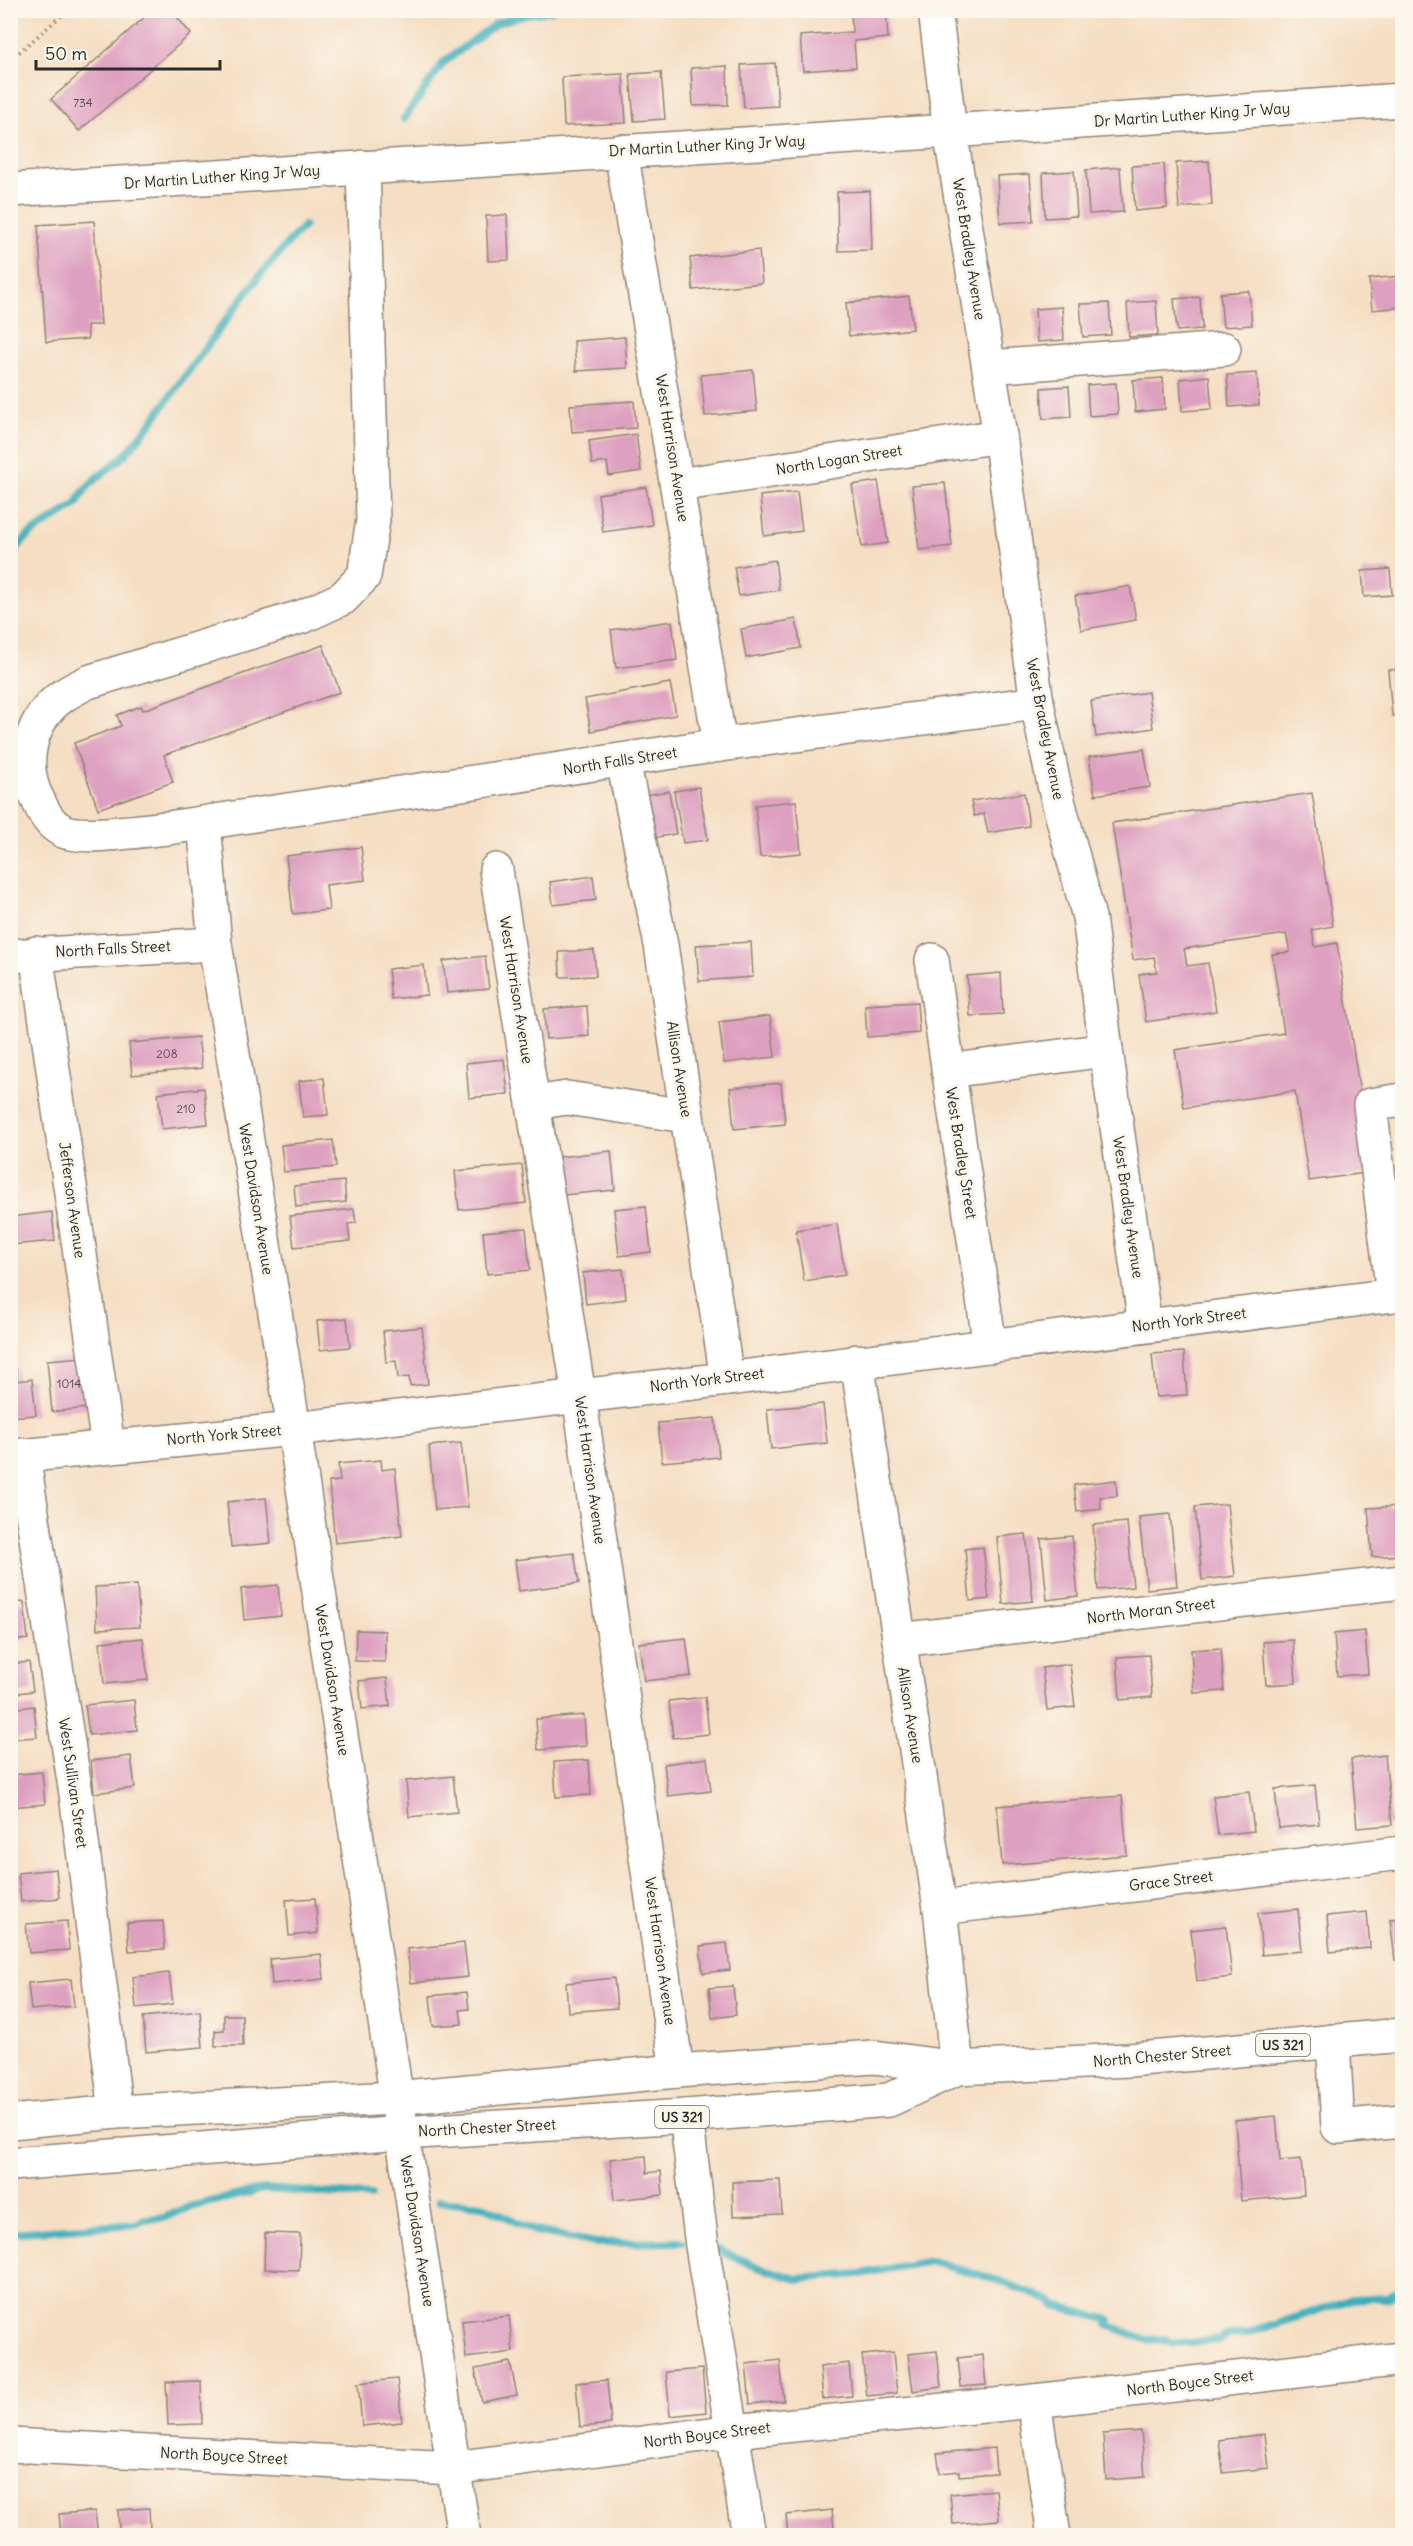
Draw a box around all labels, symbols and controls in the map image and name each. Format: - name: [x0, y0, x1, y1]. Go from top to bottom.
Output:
- scale bar: [36, 33, 220, 71]
- text: 50 m: [45, 42, 87, 65]
- house number: 734: [73, 95, 93, 110]
- street label: Dr Martin Luther King Jr Way: [1093, 98, 1291, 131]
- street label: Dr Martin Luther King Jr Way: [608, 131, 806, 160]
- street label: Dr Martin Luther King Jr Way: [123, 160, 321, 193]
- street label: West Bradley Avenue: [949, 177, 990, 321]
- street label: West Harrison Avenue: [651, 373, 694, 523]
- street label: North Logan Street: [774, 440, 903, 479]
- street label: West Bradley Avenue: [1022, 657, 1069, 801]
- street label: North Falls Street: [561, 742, 678, 779]
- street label: West Harrison Avenue: [495, 915, 538, 1065]
- street label: North Falls Street: [55, 936, 171, 961]
- street label: Allison Avenue: [662, 1019, 697, 1119]
- house number: 208: [156, 1046, 178, 1061]
- street label: West Bradley Street: [942, 1086, 981, 1220]
- house number: 210: [176, 1101, 196, 1116]
- street label: West Davidson Avenue: [235, 1122, 278, 1276]
- street label: West Bradley Avenue: [1109, 1135, 1148, 1279]
- street label: Jefferson Avenue: [55, 1141, 90, 1259]
- street label: North York Street: [1131, 1303, 1247, 1336]
- street label: North York Street: [649, 1363, 765, 1396]
- house number: 1014: [57, 1376, 81, 1391]
- street label: West Harrison Avenue: [571, 1395, 610, 1545]
- street label: North York Street: [166, 1420, 282, 1449]
- street label: North Moran Street: [1086, 1593, 1216, 1628]
- street label: West Davidson Avenue: [311, 1603, 354, 1757]
- street label: Allison Avenue: [893, 1665, 928, 1765]
- street label: West Sullivan Street: [55, 1716, 92, 1850]
- street label: Grace Street: [1128, 1866, 1214, 1895]
- street label: West Harrison Avenue: [641, 1876, 680, 2026]
- road number: US 321: [1256, 2034, 1310, 2056]
- street label: North Chester Street: [1092, 2040, 1232, 2071]
- road number: US 321: [655, 2106, 709, 2128]
- street label: North Chester Street: [417, 2114, 556, 2141]
- street label: West Davidson Avenue: [396, 2154, 439, 2308]
- street label: North Boyce Street: [1125, 2365, 1255, 2400]
- street label: North Boyce Street: [642, 2417, 772, 2452]
- street label: North Boyce Street: [160, 2443, 288, 2468]

